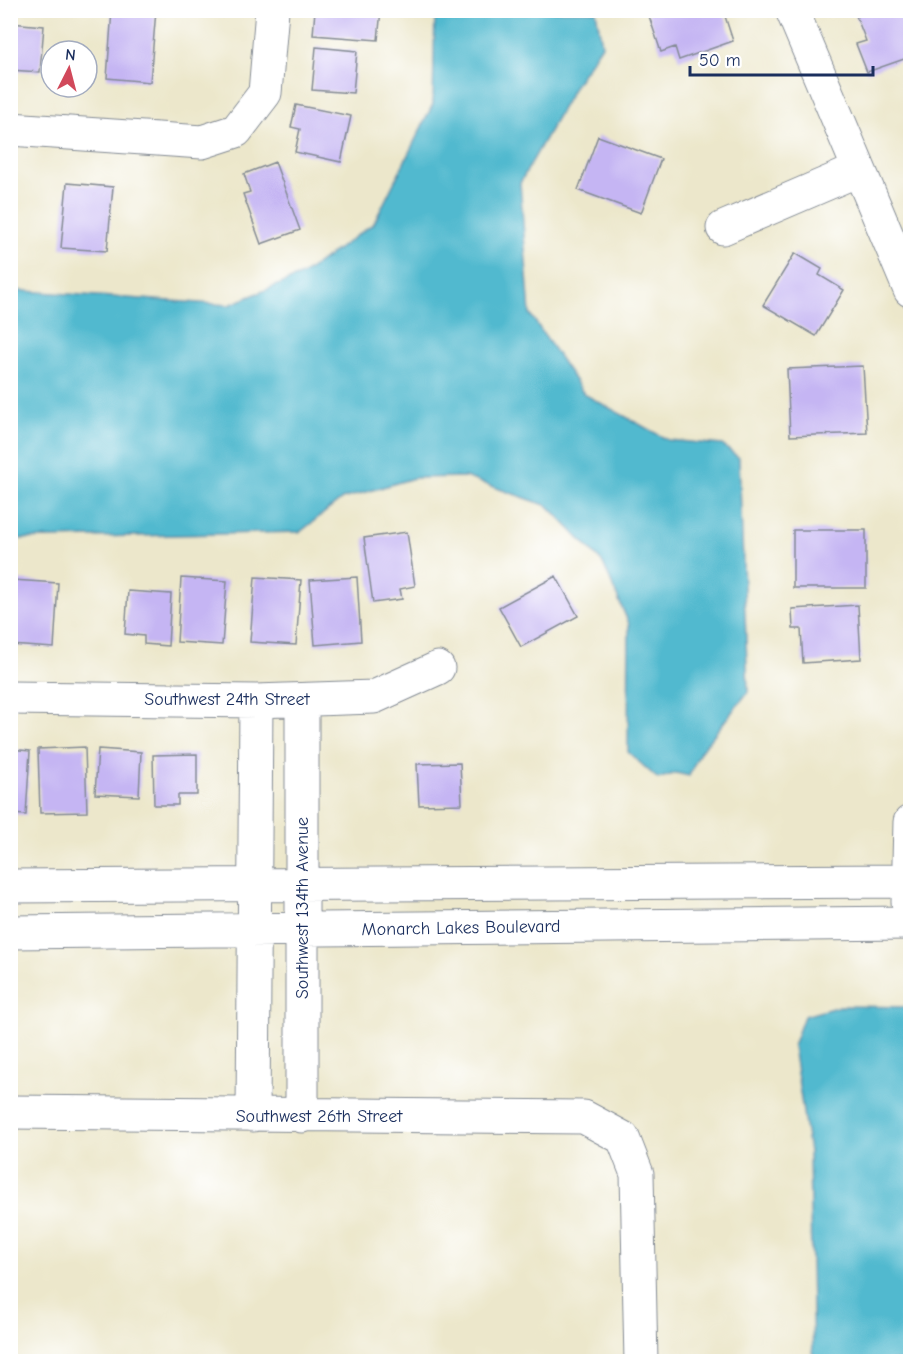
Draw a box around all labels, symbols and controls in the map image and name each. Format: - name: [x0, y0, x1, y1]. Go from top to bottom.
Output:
- north arrow: [39, 39, 99, 99]
- scale bar: [690, 39, 873, 77]
- text: N: [64, 46, 77, 65]
- text: 50 m: [699, 50, 741, 71]
- street label: Southwest 24th Street: [144, 689, 311, 710]
- street label: Southwest 134th Avenue: [292, 817, 313, 999]
- street label: Monarch Lakes Boulevard: [361, 916, 561, 940]
- street label: Southwest 26th Street: [236, 1106, 403, 1127]

